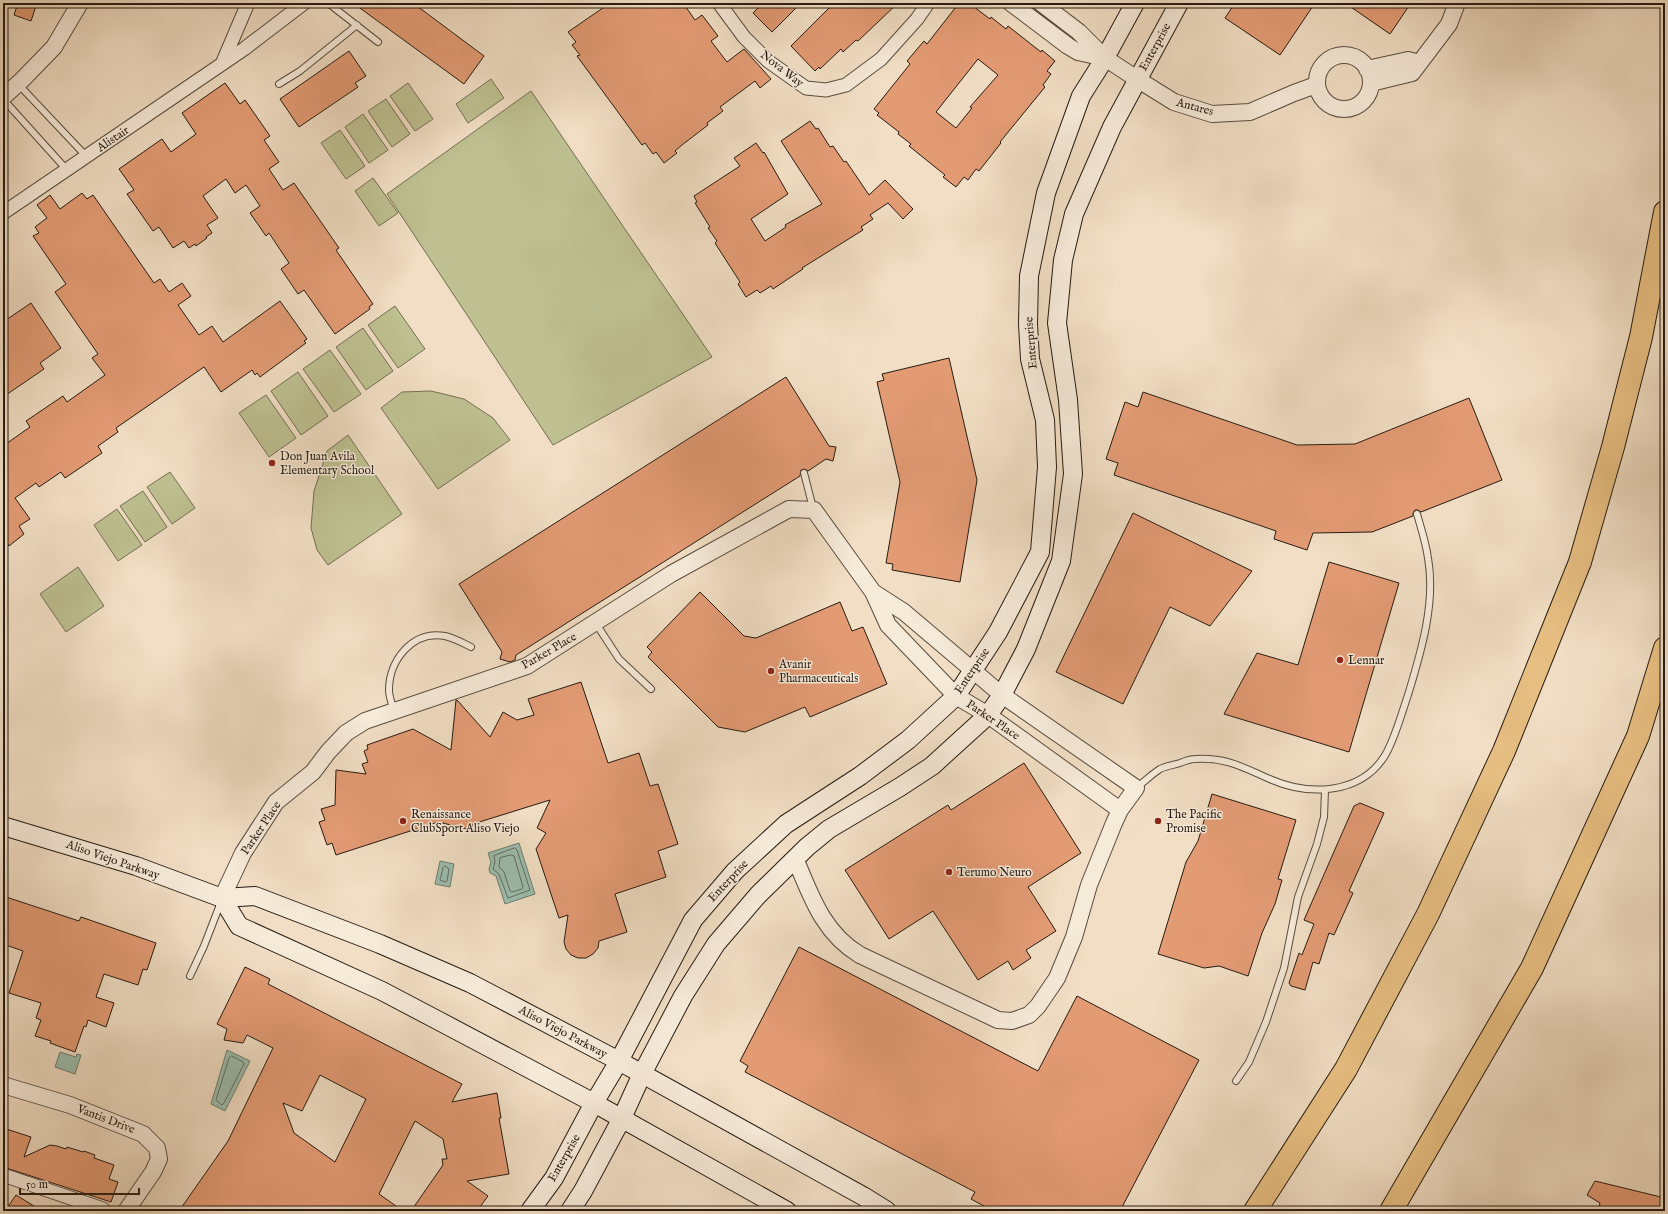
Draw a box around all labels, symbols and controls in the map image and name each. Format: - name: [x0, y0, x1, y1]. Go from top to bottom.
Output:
- street label: Enterprise: [1136, 20, 1175, 74]
- street label: Nova Way: [757, 47, 807, 91]
- street label: Antares: [1174, 95, 1215, 119]
- street label: Alistair: [93, 122, 133, 156]
- street label: Enterprise: [1021, 316, 1042, 370]
- place label: Don Juan Avila Elementary School: [280, 449, 375, 478]
- marker: Don Juan Avila Elementary School: [267, 458, 277, 468]
- street label: Parker Place: [519, 629, 580, 673]
- street label: Enterprise: [951, 645, 994, 698]
- place label: Lennar: [1348, 653, 1385, 668]
- marker: Lennar: [1335, 655, 1345, 665]
- place label: Avanir Pharmaceuticals: [778, 657, 858, 686]
- marker: Avanir Pharmaceuticals: [766, 666, 776, 676]
- street label: Parker Place: [963, 697, 1023, 744]
- street label: Parker Place: [238, 798, 285, 858]
- place label: Renaissance ClubSport Aliso Viejo: [411, 807, 520, 837]
- place label: The Pacific Promise: [1166, 807, 1222, 836]
- marker: Renaissance ClubSport Aliso Viejo: [398, 816, 408, 826]
- marker: The Pacific Promise: [1153, 816, 1163, 826]
- street label: Aliso Viejo Parkway: [63, 837, 162, 883]
- street label: Enterprise: [705, 856, 752, 906]
- place label: Terumo Neuro: [957, 865, 1032, 880]
- marker: Terumo Neuro: [944, 867, 954, 877]
- street label: Aliso Viejo Parkway: [515, 1002, 610, 1062]
- street label: Vantis Drive: [74, 1101, 137, 1137]
- street label: Enterprise: [544, 1131, 585, 1185]
- scale bar: [20, 1170, 139, 1196]
- text: 50 m: [26, 1177, 48, 1192]

